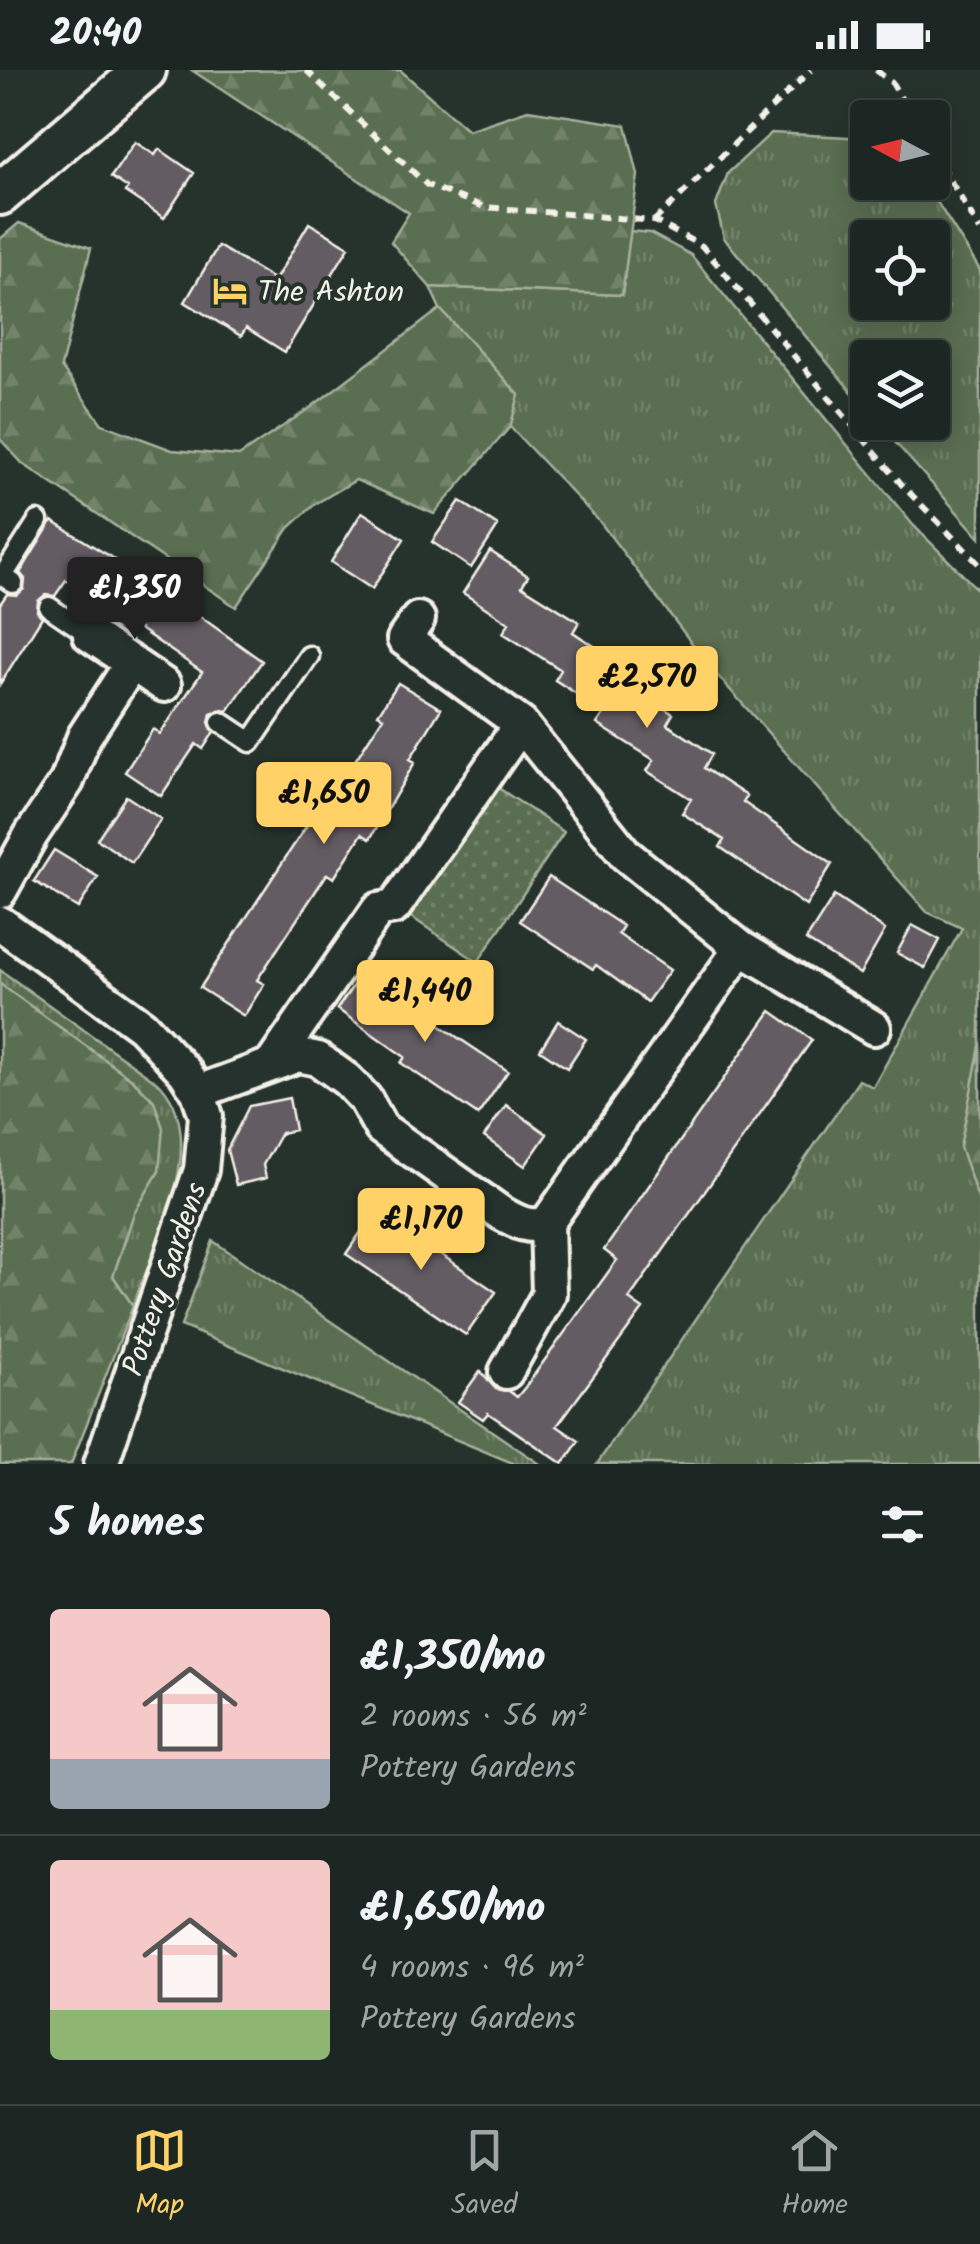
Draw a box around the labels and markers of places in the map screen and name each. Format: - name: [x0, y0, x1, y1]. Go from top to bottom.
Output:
- place label: The Ashton: [258, 269, 404, 317]
- hotel icon: The Ashton: [211, 272, 249, 310]
- pin: £1,350: [54, 557, 216, 642]
- pin: £2,570: [566, 646, 728, 731]
- pin: £1,650: [243, 762, 405, 847]
- pin: £1,440: [344, 960, 506, 1045]
- pin: £1,170: [340, 1188, 502, 1273]

